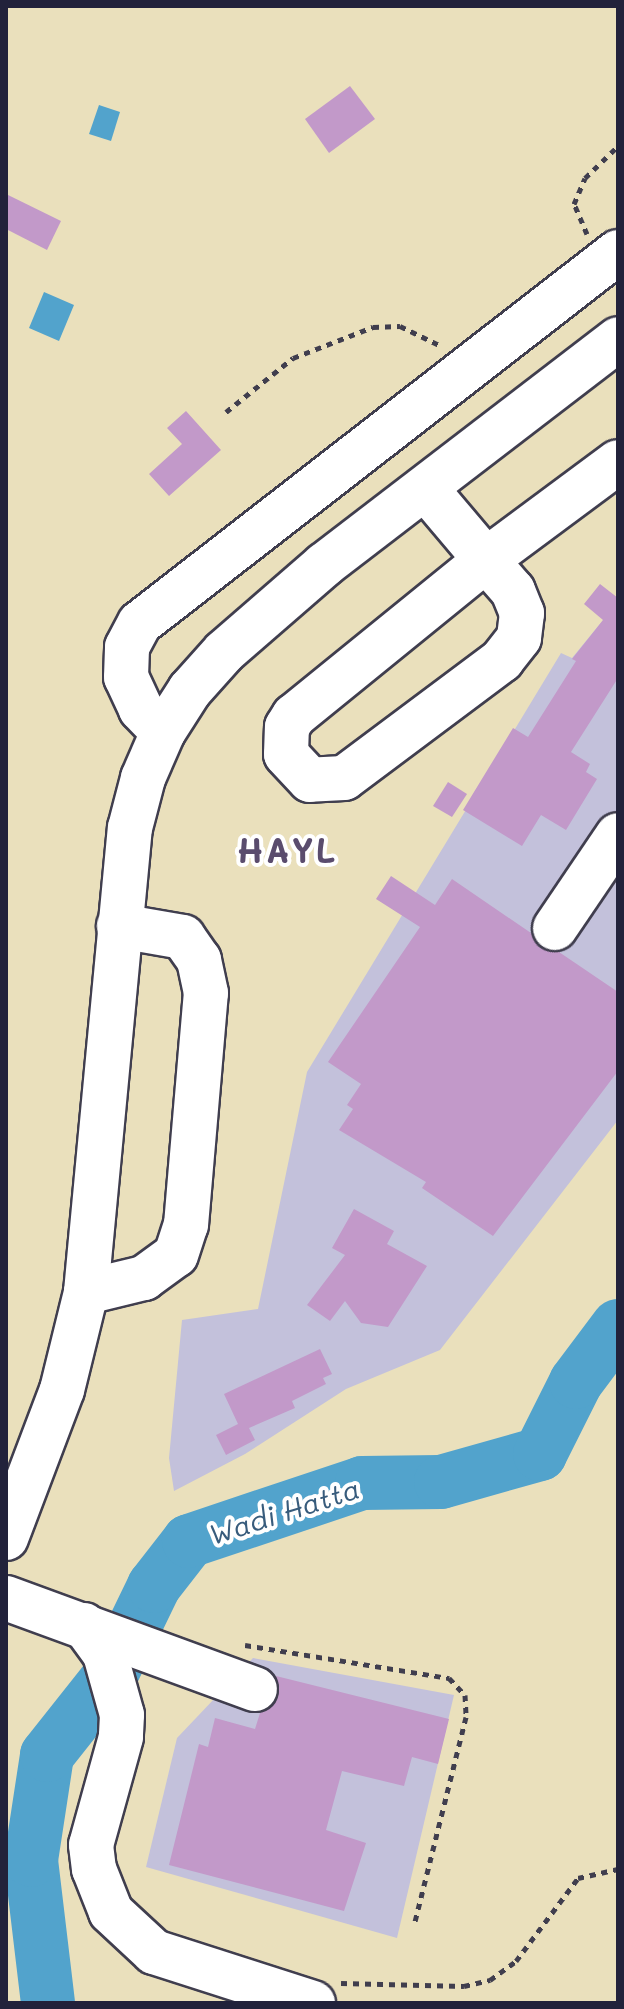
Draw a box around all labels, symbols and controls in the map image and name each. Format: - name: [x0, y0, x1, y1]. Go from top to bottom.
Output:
- district label: HAYL: [236, 830, 338, 870]
- water label: Wadi Hatta: [204, 1471, 364, 1551]

